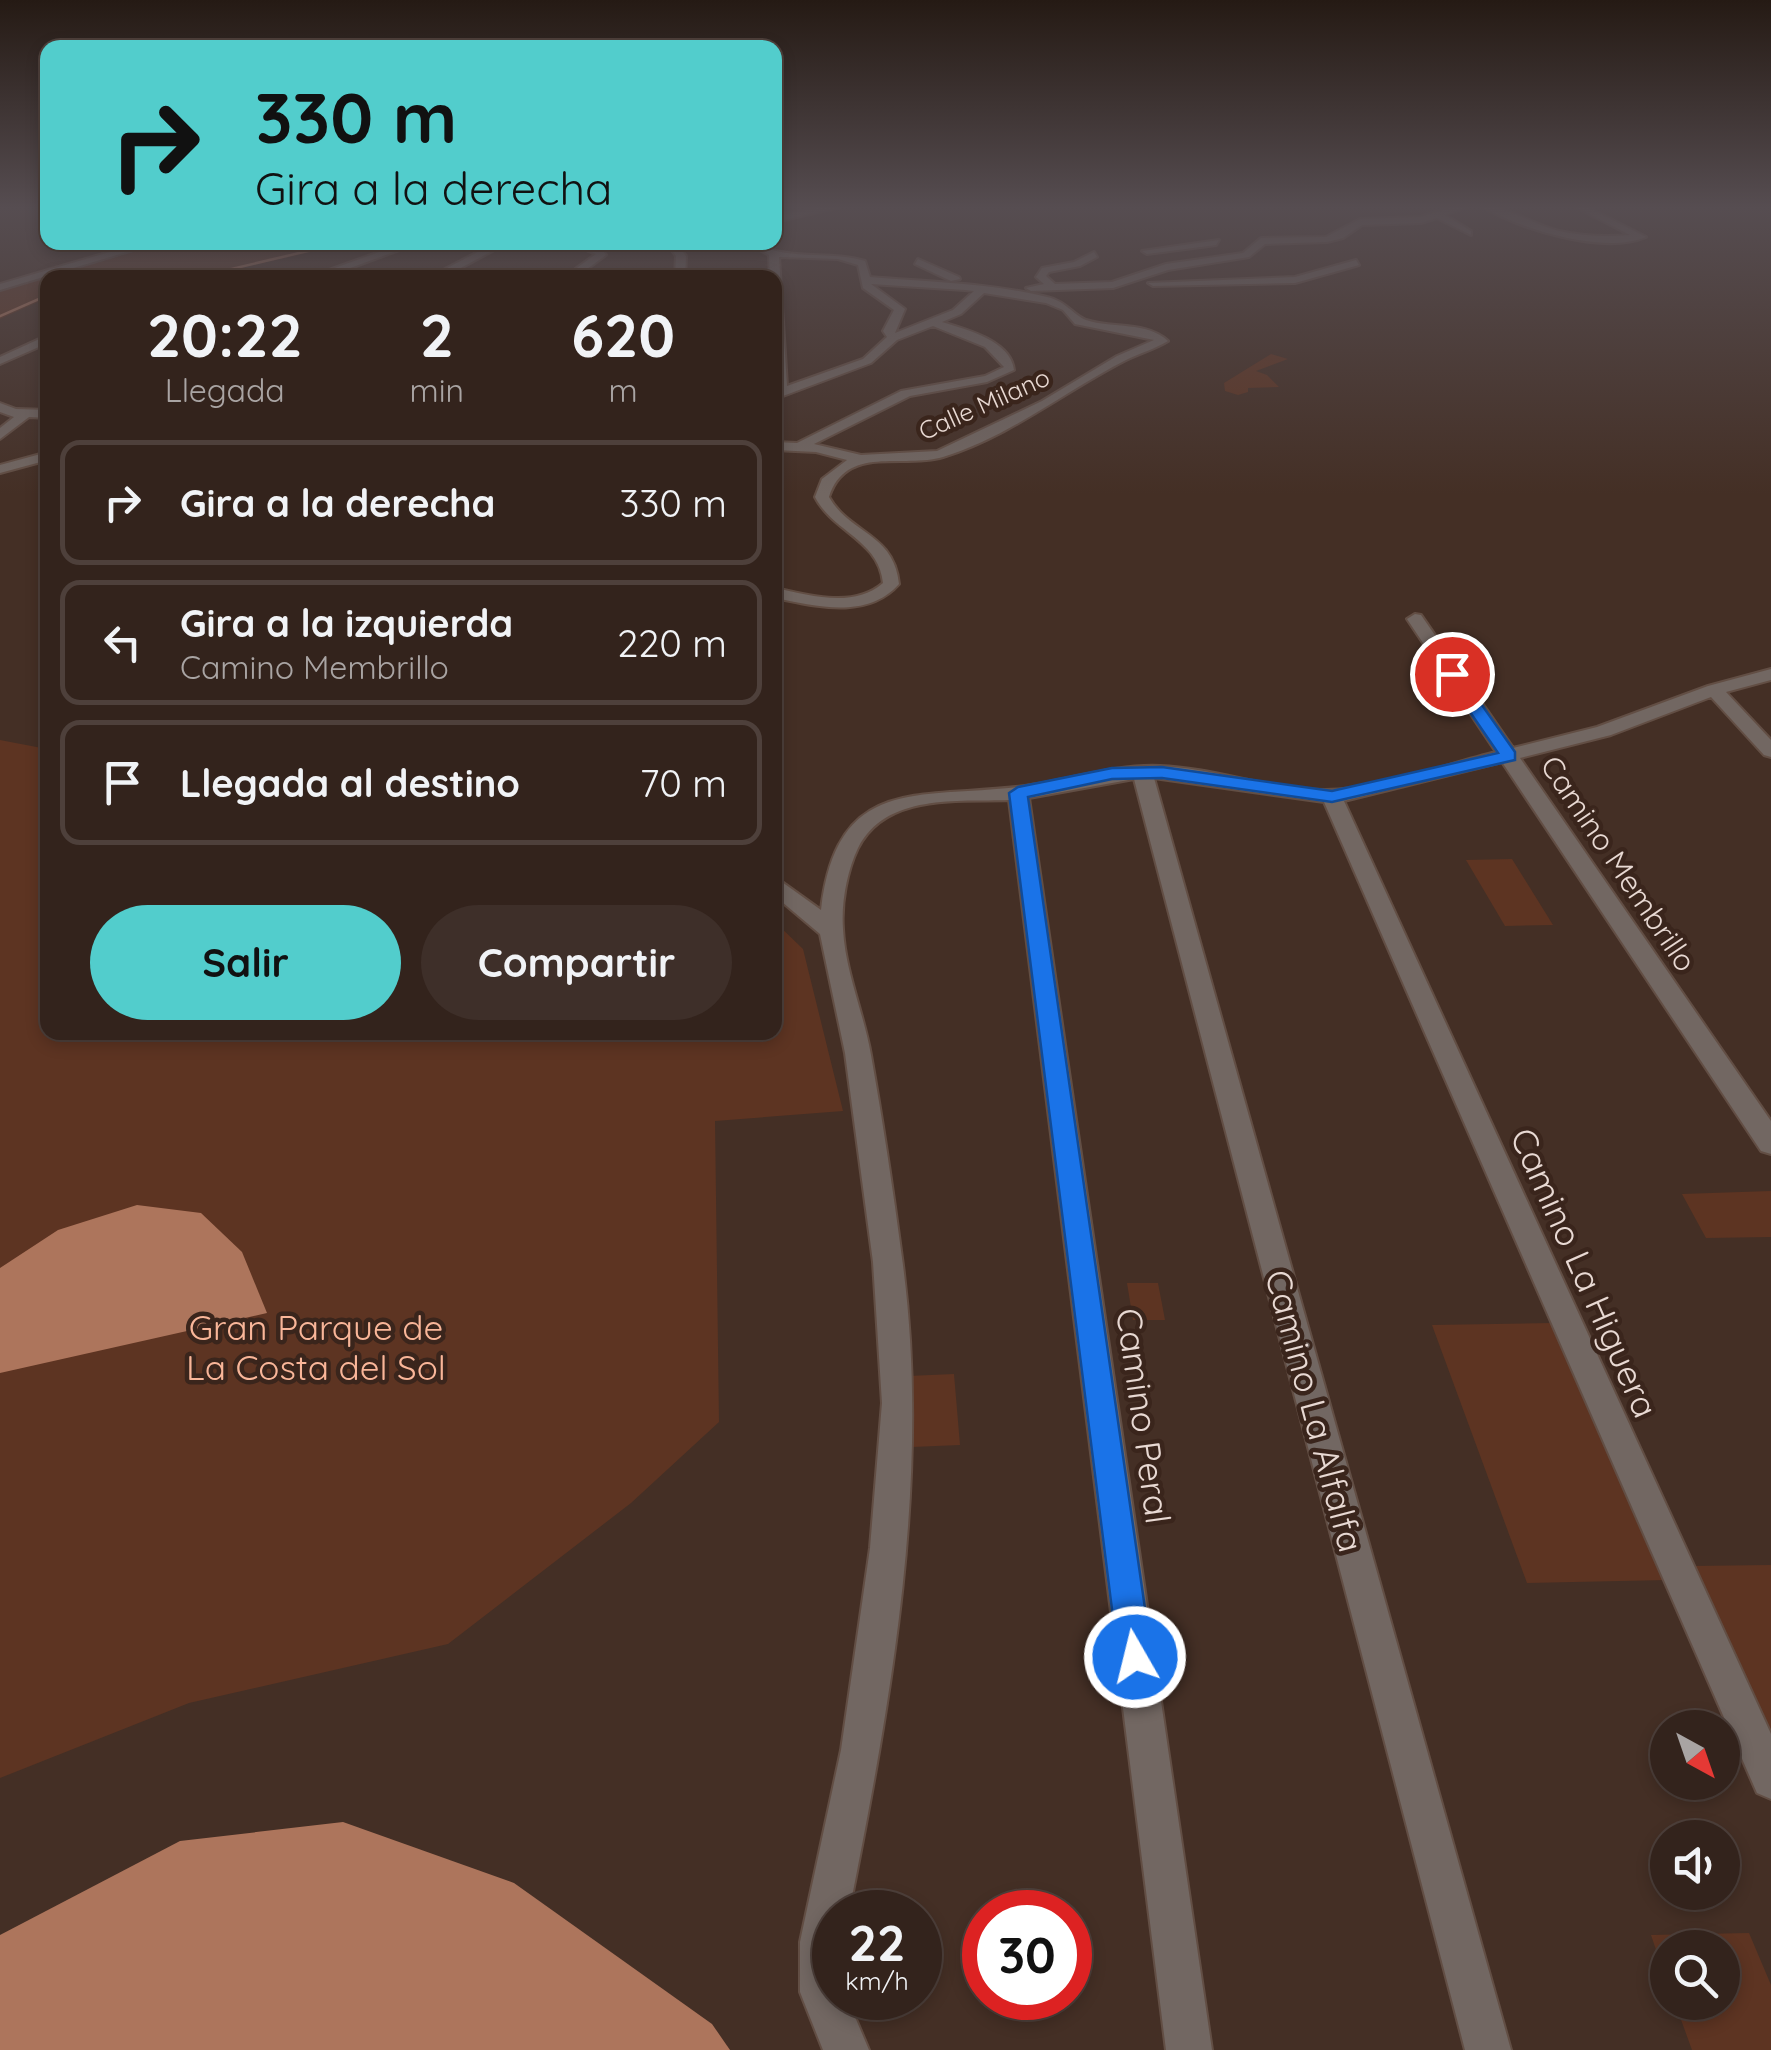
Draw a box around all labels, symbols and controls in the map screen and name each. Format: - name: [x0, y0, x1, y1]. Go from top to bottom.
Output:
- text: 330 m: [255, 73, 457, 161]
- icon: right: [90, 80, 220, 210]
- text: Gira a la derecha: [255, 160, 612, 216]
- text: 20:22: [147, 297, 303, 372]
- text: 2: [420, 297, 454, 372]
- text: 620: [571, 297, 675, 372]
- street label: Calle Milano: [913, 361, 1054, 446]
- text: Llegada: [165, 370, 285, 410]
- text: min: [409, 370, 464, 410]
- text: m: [608, 370, 638, 410]
- icon: right: [95, 475, 150, 530]
- text: Gira a la derecha: [180, 479, 495, 527]
- text: 330 m: [620, 479, 727, 527]
- text: Gira a la izquierda: [180, 599, 513, 647]
- icon: left: [95, 615, 150, 670]
- text: 220 m: [617, 619, 727, 667]
- pin: [1410, 632, 1495, 717]
- text: Camino Membrillo: [180, 647, 449, 687]
- icon: arrive: [1425, 647, 1480, 702]
- street label: Camino Membrillo: [1533, 748, 1705, 979]
- icon: arrive: [95, 755, 150, 810]
- text: Llegada al destino: [180, 759, 520, 807]
- text: 70 m: [640, 759, 727, 807]
- button: Salir: [90, 905, 401, 1020]
- button: Compartir: [421, 905, 732, 1020]
- street label: Camino La Higuera: [1501, 1121, 1668, 1424]
- street label: Camino La Alfalfa: [1256, 1265, 1374, 1557]
- park label: Gran Parque de La Costa del Sol: [186, 1305, 446, 1389]
- street label: Camino Peral: [1107, 1305, 1181, 1526]
- position arrow: [1083, 1605, 1187, 1709]
- north arrow: [1650, 1710, 1740, 1800]
- map controls: [1650, 1710, 1740, 2020]
- button: sound: [1650, 1820, 1740, 1910]
- speed limit sign: 30: [962, 1890, 1092, 2020]
- text: 22: [849, 1911, 905, 1974]
- button: search: [1650, 1930, 1740, 2020]
- text: km/h: [845, 1965, 909, 1996]

